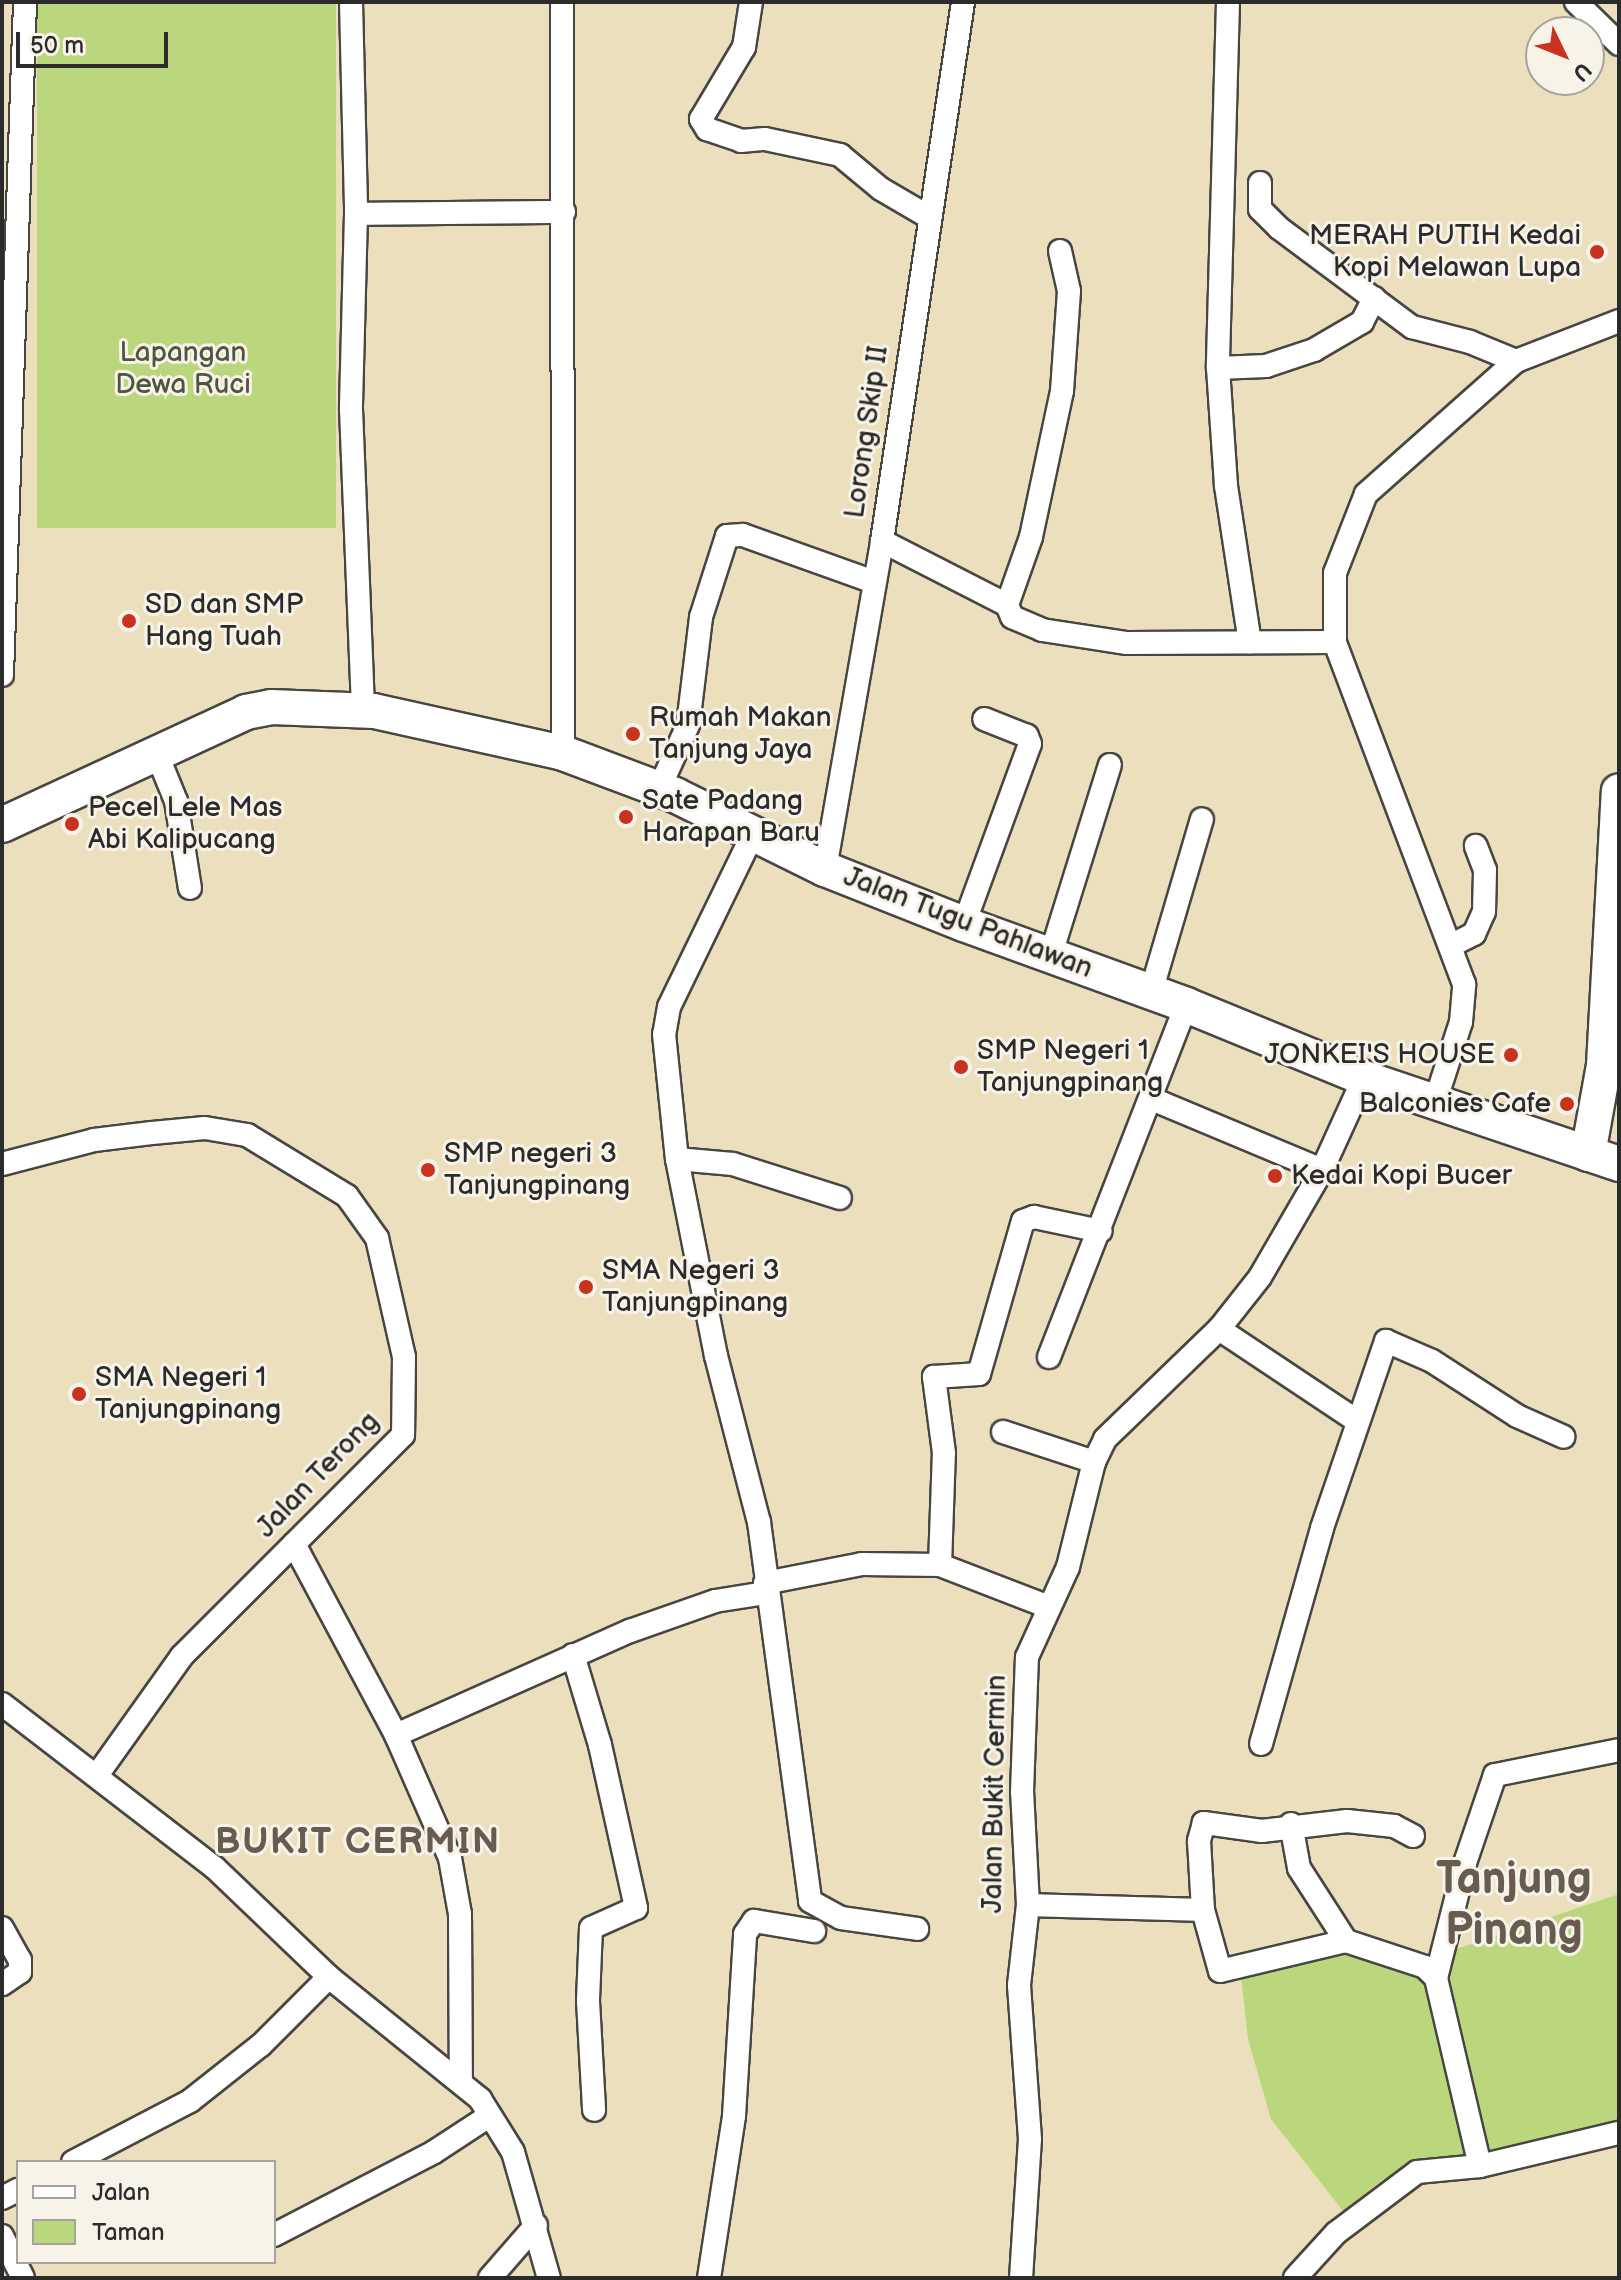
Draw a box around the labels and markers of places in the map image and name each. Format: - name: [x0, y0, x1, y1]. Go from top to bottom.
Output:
- place label: MERAH PUTIH Kedai Kopi Melawan Lupa: [1309, 219, 1581, 285]
- marker: MERAH PUTIH Kedai Kopi Melawan Lupa: [1588, 243, 1606, 261]
- place label: SD dan SMP Hang Tuah: [145, 588, 304, 654]
- marker: SD dan SMP Hang Tuah: [120, 612, 138, 630]
- place label: Rumah Makan Tanjung Jaya: [649, 701, 831, 767]
- marker: Rumah Makan Tanjung Jaya: [624, 725, 642, 743]
- place label: Sate Padang Harapan Baru: [642, 784, 820, 850]
- place label: Pecel Lele Mas Abi Kalipucang: [88, 791, 282, 857]
- marker: Sate Padang Harapan Baru: [617, 808, 635, 826]
- marker: Pecel Lele Mas Abi Kalipucang: [63, 815, 81, 833]
- place label: SMP Negeri 1 Tanjungpinang: [977, 1034, 1163, 1100]
- place label: JONKEI'S HOUSE: [1264, 1038, 1495, 1072]
- marker: JONKEI'S HOUSE: [1502, 1046, 1520, 1064]
- marker: SMP Negeri 1 Tanjungpinang: [952, 1058, 970, 1076]
- place label: Balconies Cafe: [1359, 1087, 1551, 1121]
- marker: Balconies Cafe: [1558, 1095, 1576, 1113]
- place label: SMP negeri 3 Tanjungpinang: [444, 1137, 630, 1203]
- place label: Kedai Kopi Bucer: [1291, 1159, 1512, 1193]
- marker: SMP negeri 3 Tanjungpinang: [419, 1161, 437, 1179]
- marker: Kedai Kopi Bucer: [1266, 1167, 1284, 1185]
- place label: SMA Negeri 3 Tanjungpinang: [602, 1254, 788, 1320]
- marker: SMA Negeri 3 Tanjungpinang: [577, 1278, 595, 1296]
- place label: SMA Negeri 1 Tanjungpinang: [95, 1361, 281, 1427]
- marker: SMA Negeri 1 Tanjungpinang: [70, 1385, 88, 1403]

